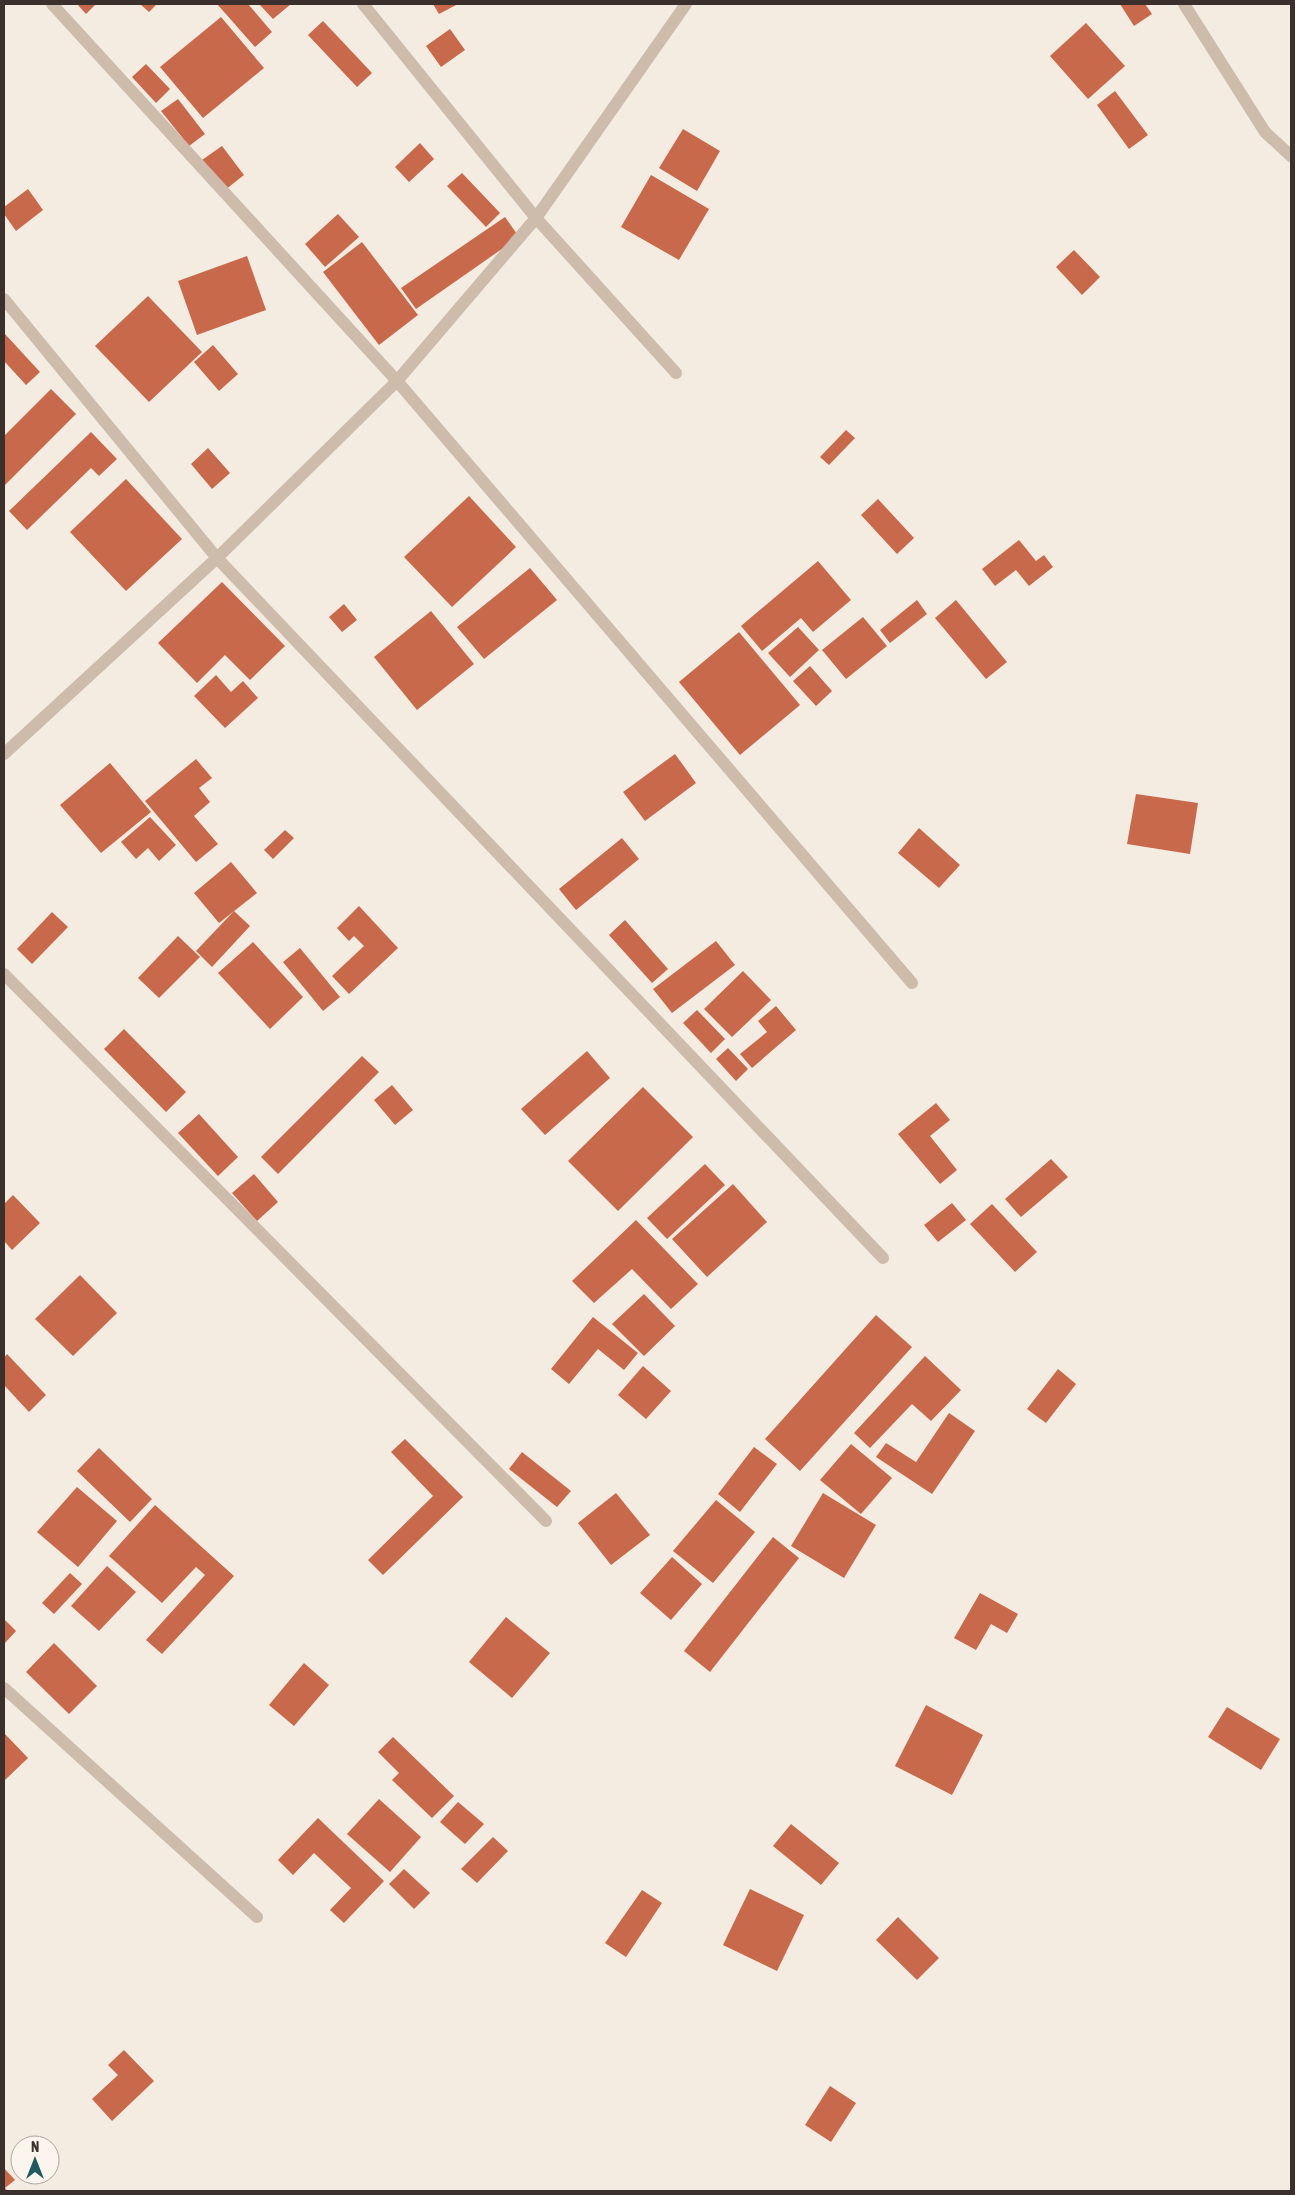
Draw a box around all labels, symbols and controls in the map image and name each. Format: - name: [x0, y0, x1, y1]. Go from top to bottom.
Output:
- north arrow: [10, 2135, 60, 2185]
- text: N: [31, 2139, 39, 2155]

